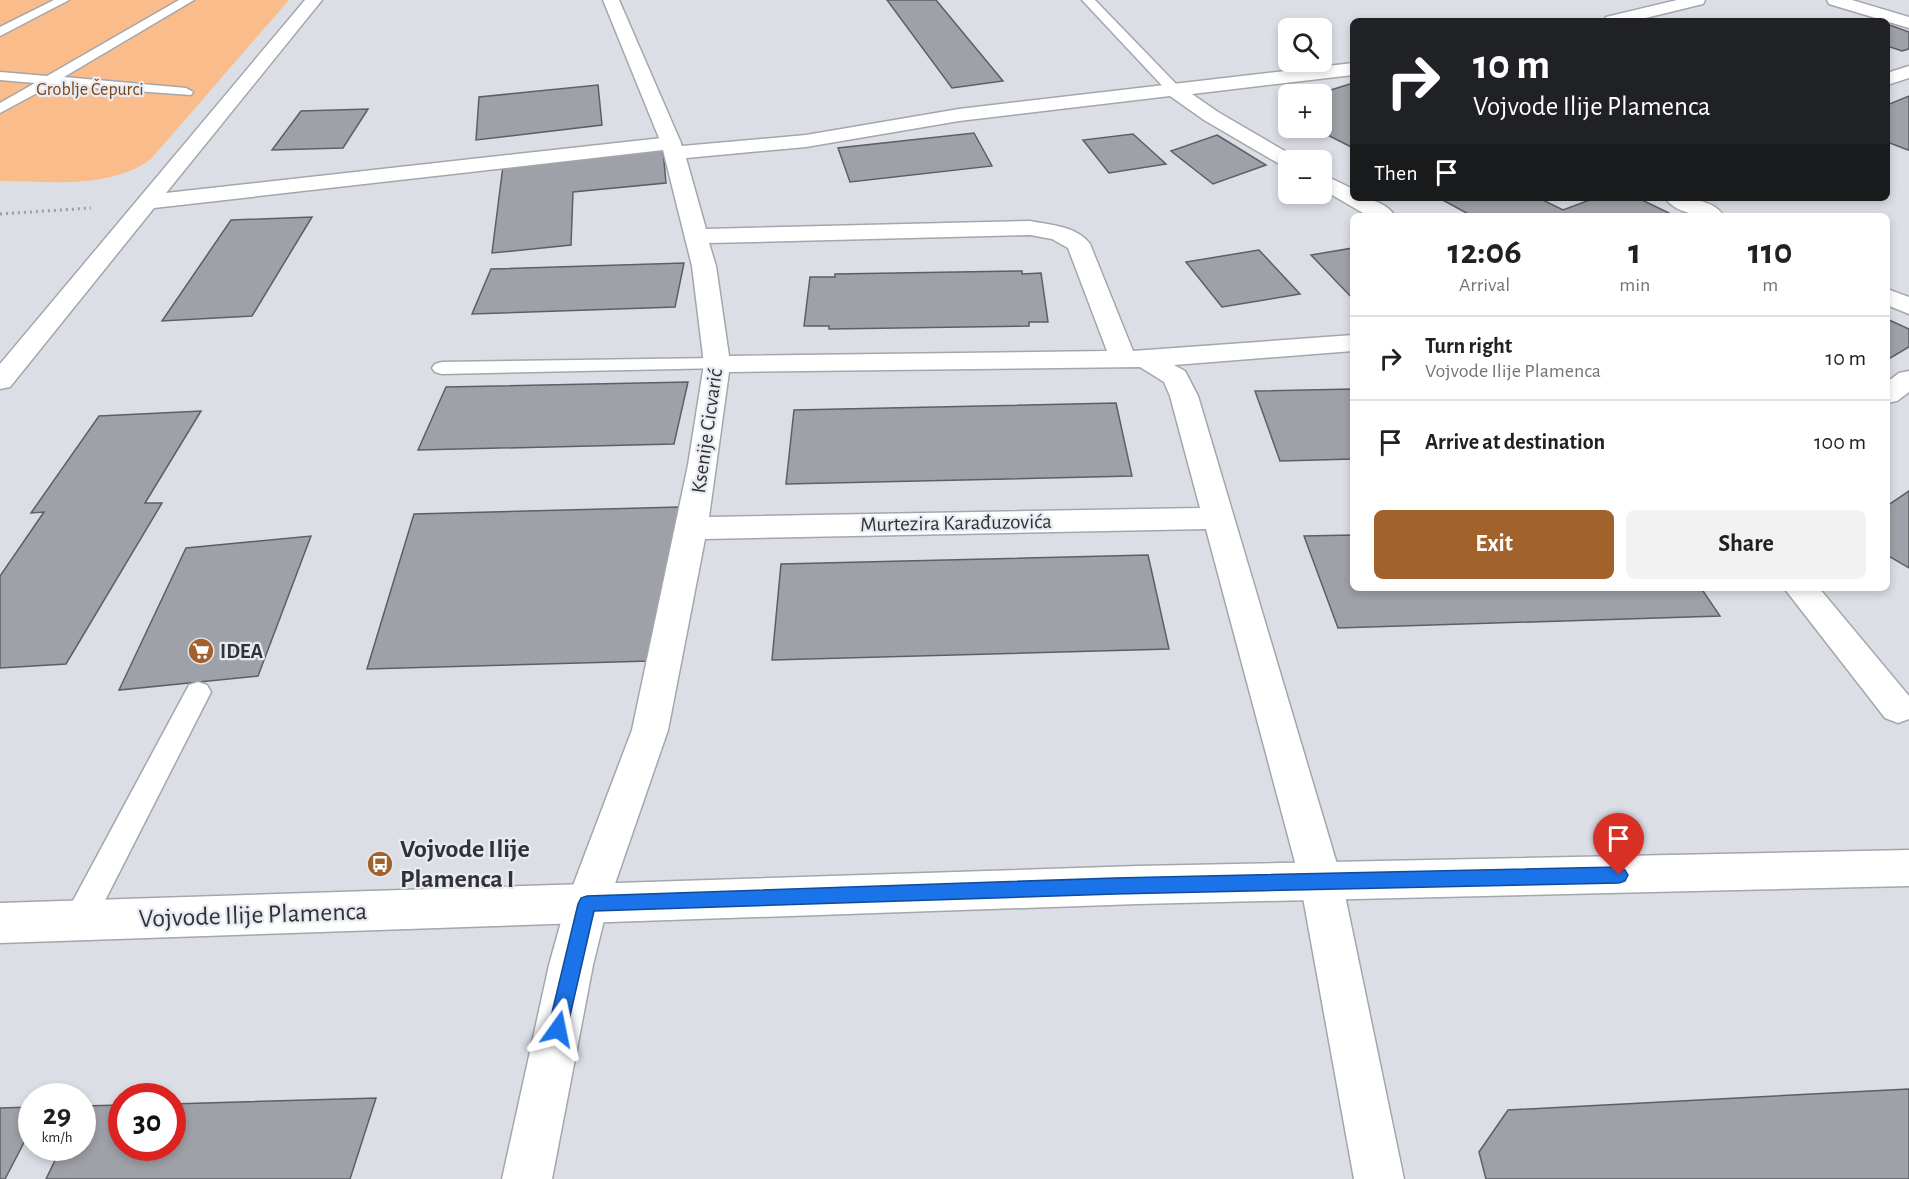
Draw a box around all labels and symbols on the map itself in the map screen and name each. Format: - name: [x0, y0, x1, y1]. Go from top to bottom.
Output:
- park label: Groblje Čepurci: [36, 78, 144, 99]
- street label: Ksenije Cicvarić: [688, 367, 726, 495]
- street label: Murtezira Karađuzovića: [860, 511, 1052, 535]
- supermarket icon: IDEA: [186, 636, 216, 666]
- place label: IDEA: [220, 641, 264, 662]
- pin: [1593, 813, 1644, 875]
- place label: Vojvode Ilije Plamenca I: [400, 836, 530, 892]
- bus stop icon: Vojvode Ilije Plamenca I: [365, 849, 395, 879]
- street label: Vojvode Ilije Plamenca: [138, 898, 368, 932]
- position arrow: [526, 997, 590, 1061]
- speed limit sign: 30: [108, 1083, 186, 1161]

